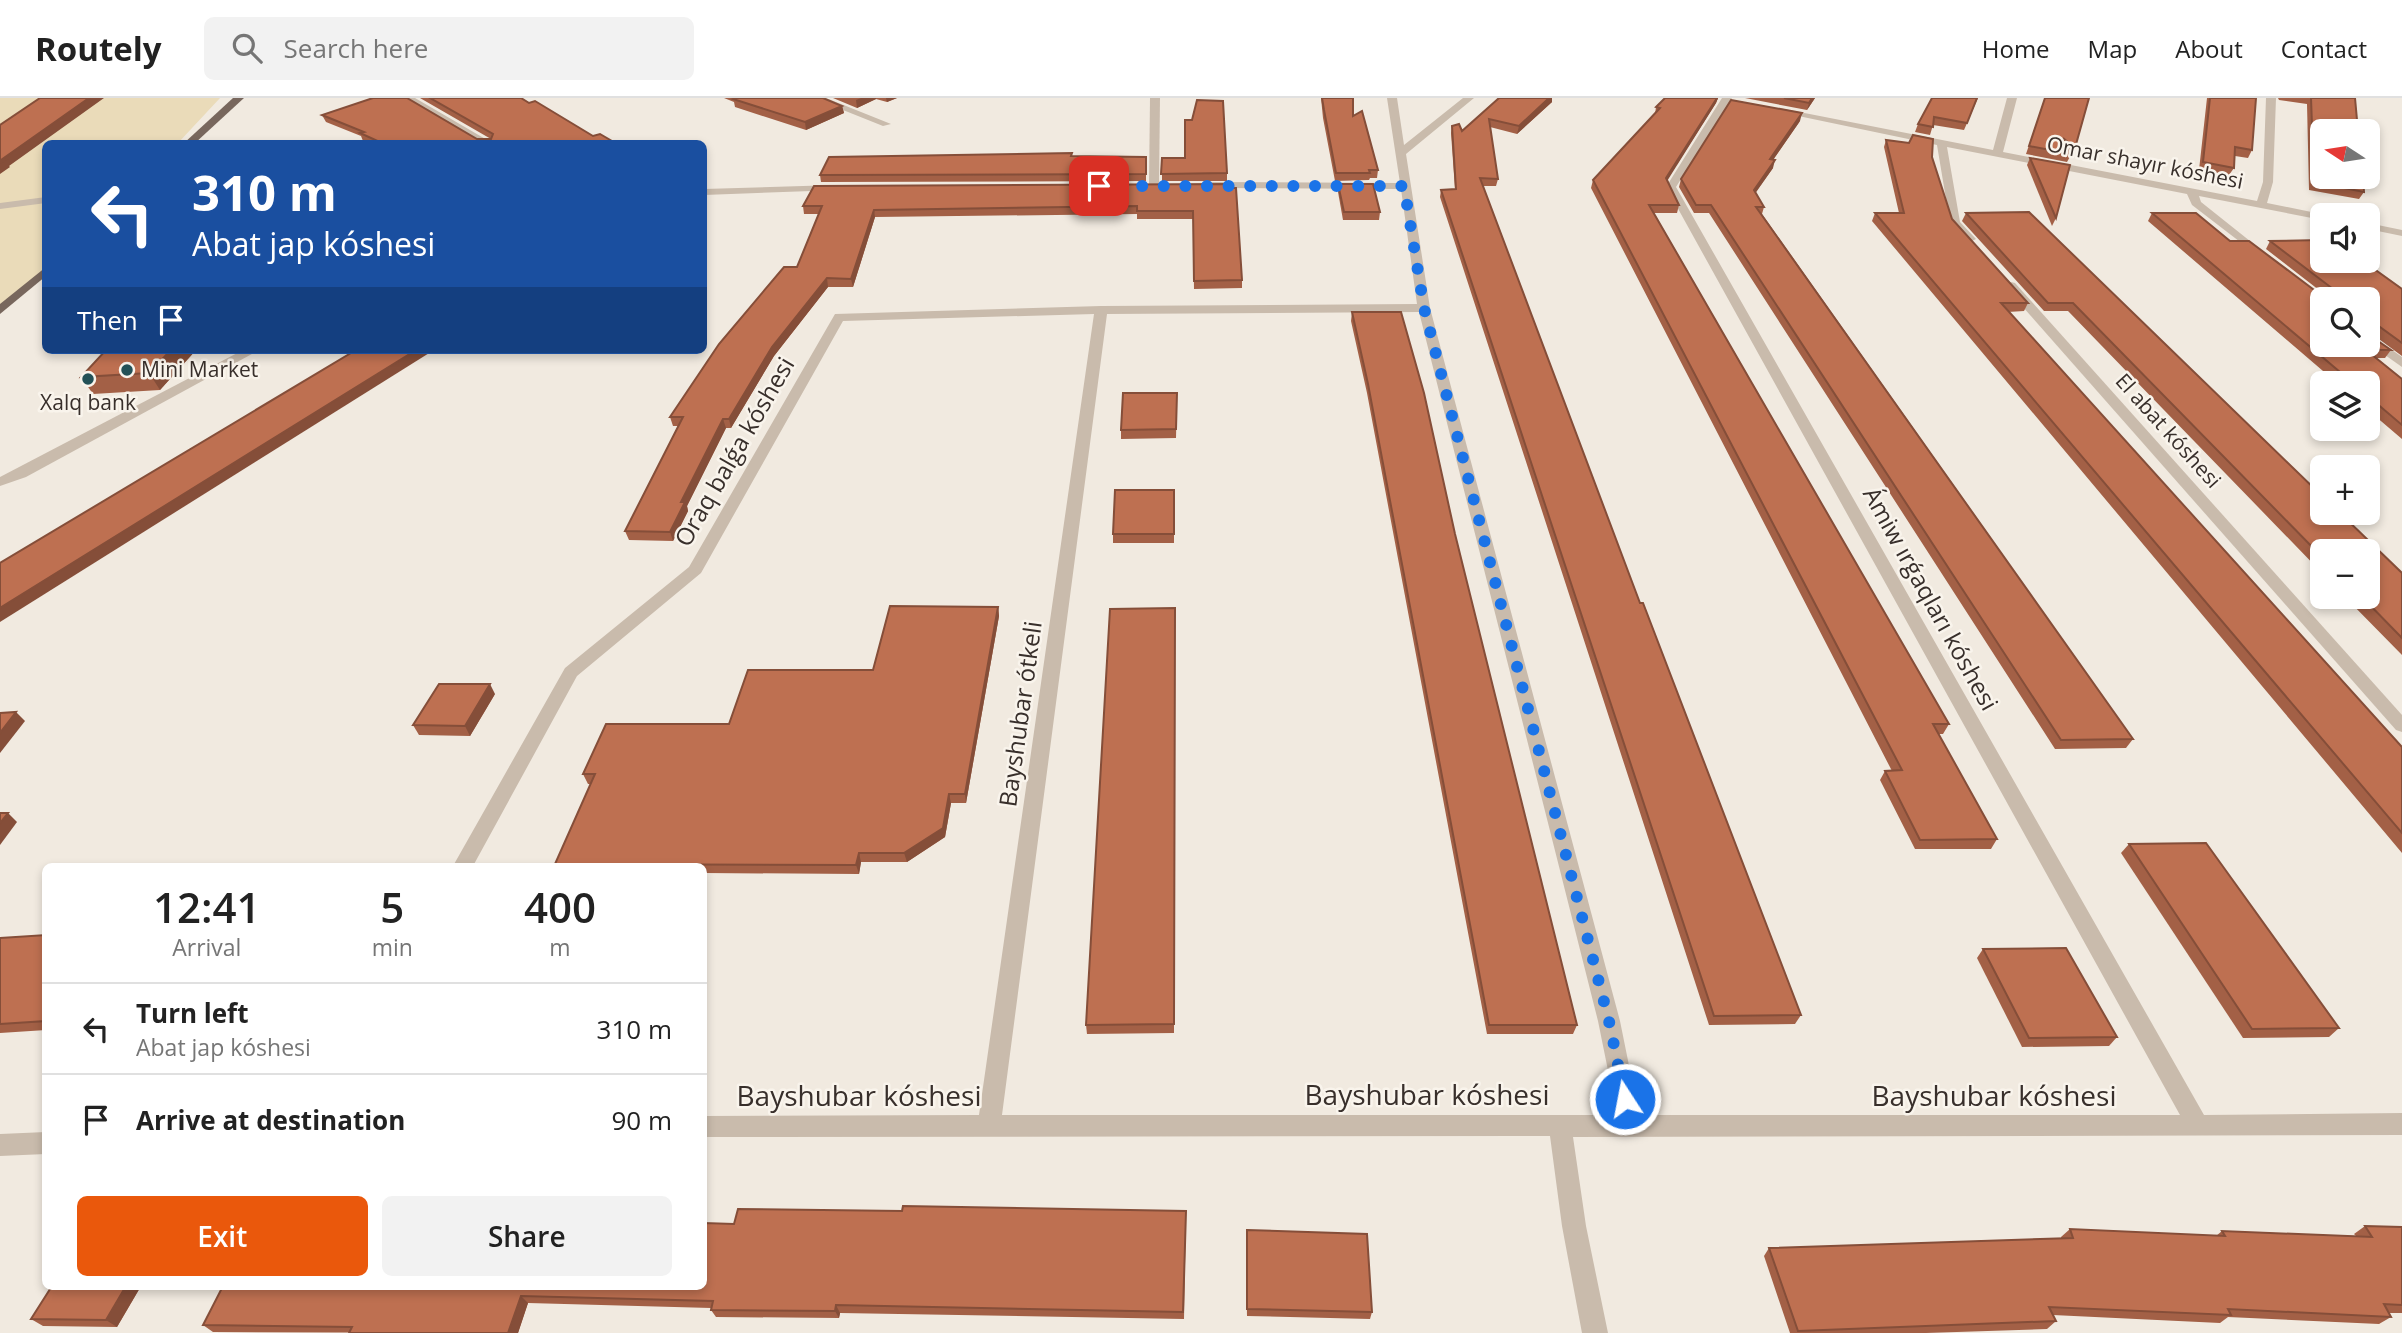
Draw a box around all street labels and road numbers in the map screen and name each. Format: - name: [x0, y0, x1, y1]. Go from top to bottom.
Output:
- street label: Omar shayır kóshesi: [2045, 129, 2246, 195]
- street label: Oraq balǵa kóshesi: [666, 351, 801, 552]
- street label: El abat kóshesi: [2110, 367, 2228, 494]
- street label: Ámiw ırǵaqları kóshesi: [1856, 481, 2007, 716]
- street label: Bayshubar ótkeli: [990, 619, 1049, 809]
- street label: Bayshubar kóshesi: [1305, 1075, 1549, 1113]
- street label: Bayshubar kóshesi: [737, 1076, 981, 1114]
- street label: Bayshubar kóshesi: [1872, 1076, 2116, 1114]

